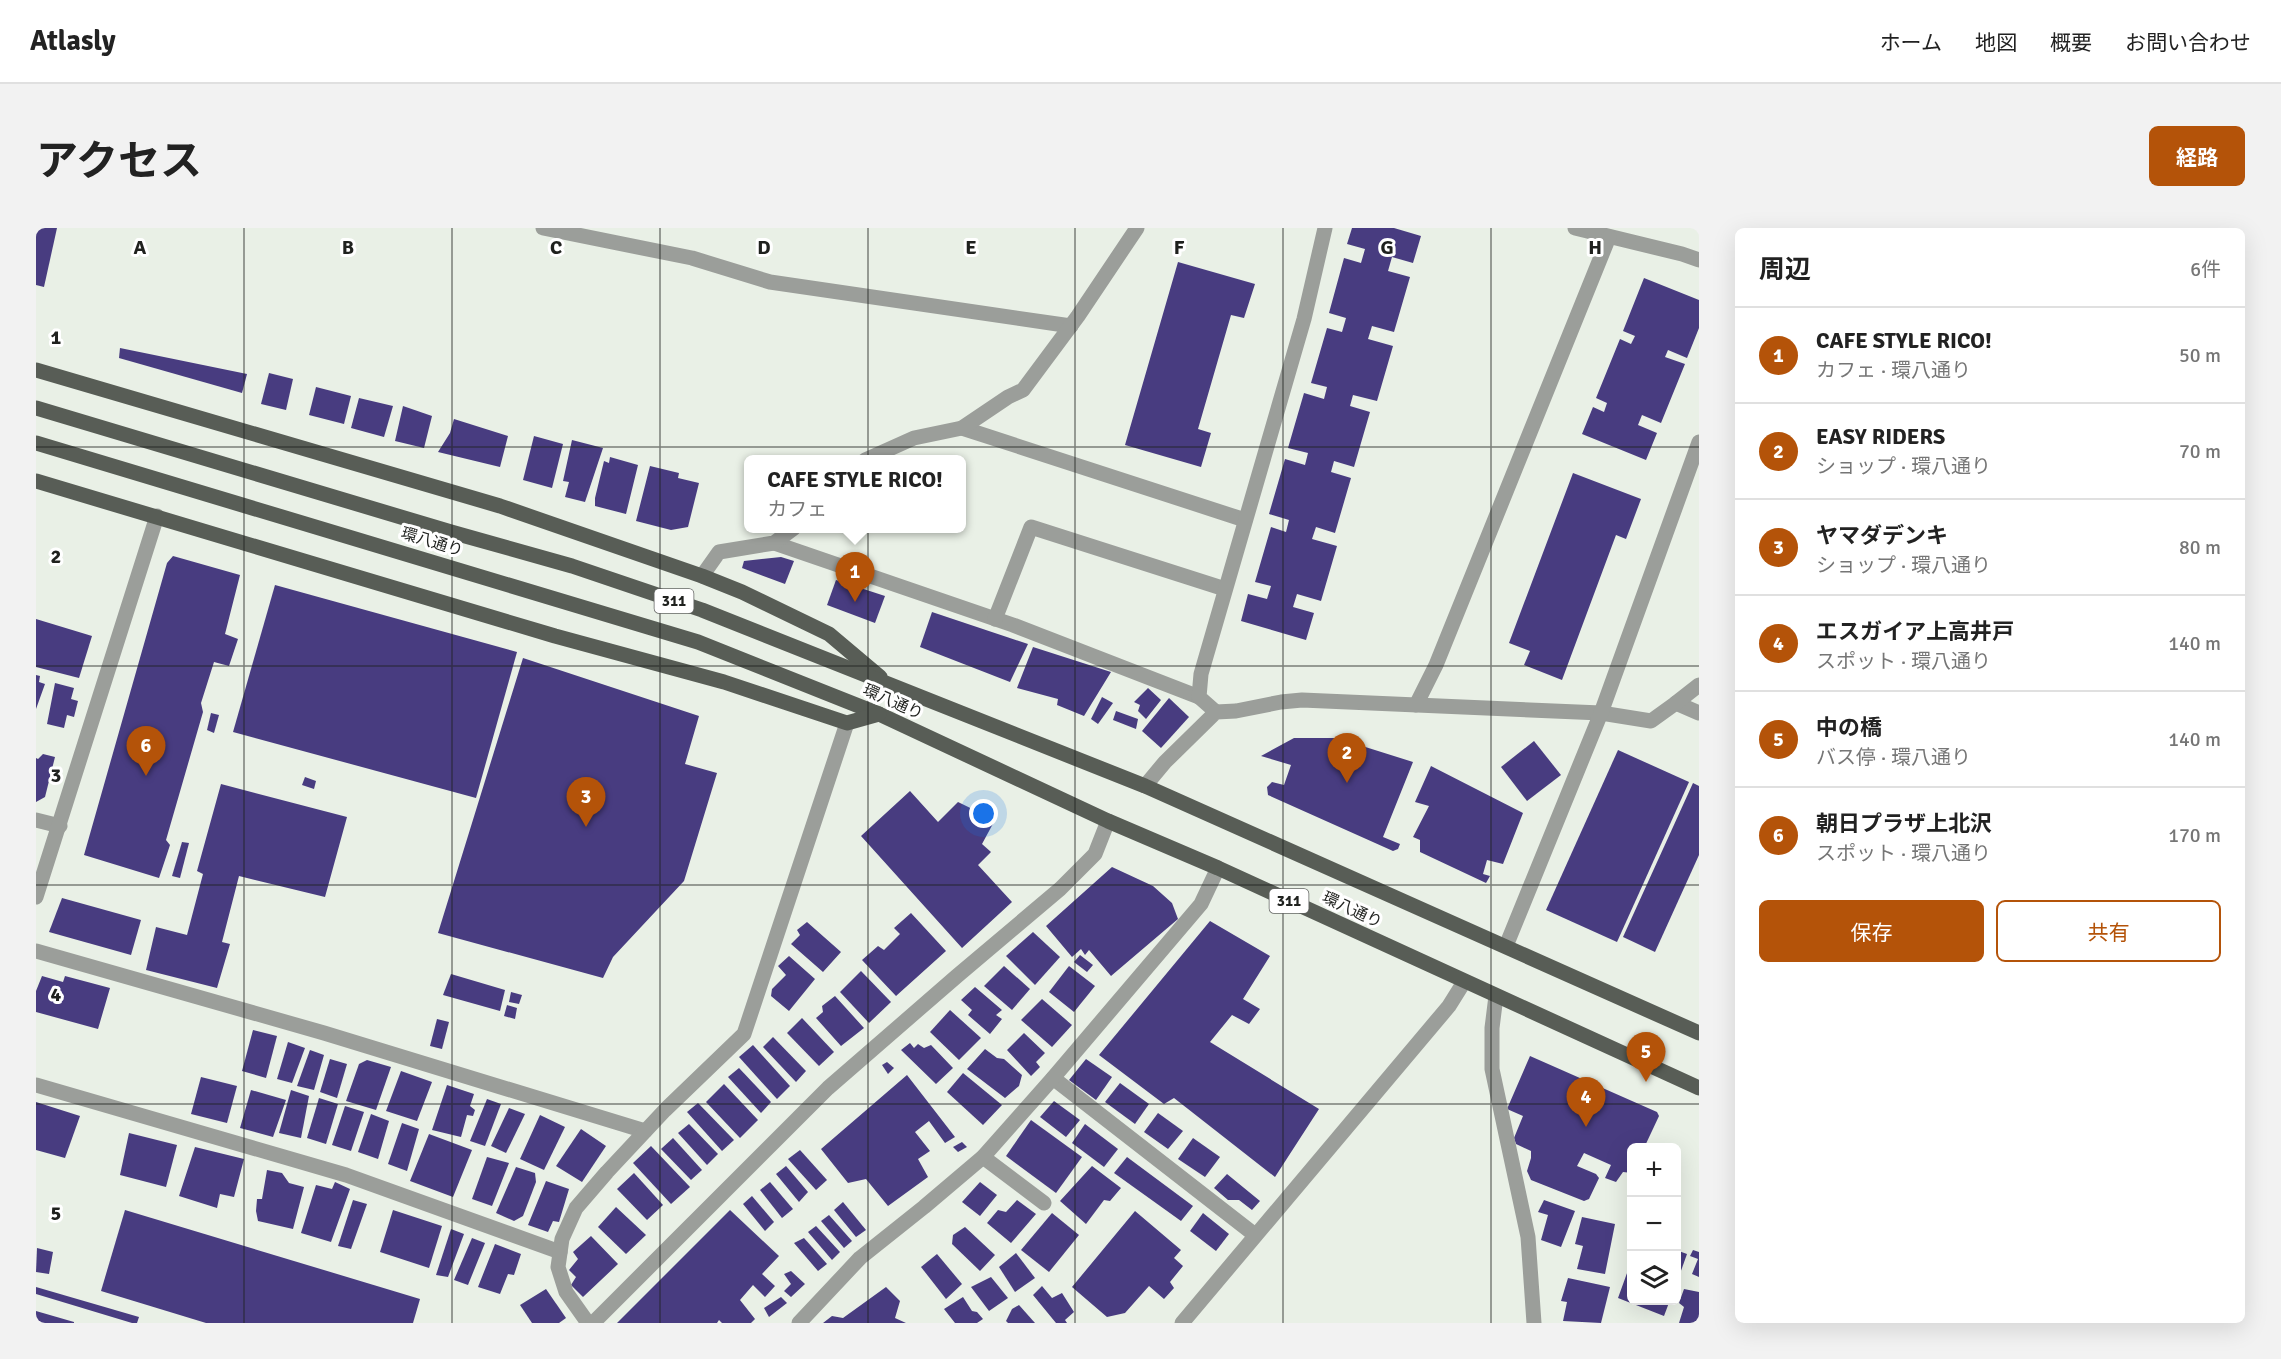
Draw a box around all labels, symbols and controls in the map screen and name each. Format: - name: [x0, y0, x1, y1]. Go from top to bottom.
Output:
- text: Atlasly: [30, 24, 116, 58]
- text: ホーム: [1880, 30, 1942, 56]
- text: 地図: [1975, 30, 2017, 56]
- text: 概要: [2050, 30, 2092, 56]
- text: お問い合わせ: [2125, 30, 2251, 56]
- button: 経路: [2149, 126, 2245, 186]
- text: アクセス: [36, 136, 202, 187]
- text: A: [134, 235, 147, 260]
- text: B: [342, 235, 354, 260]
- text: C: [550, 235, 562, 260]
- text: D: [757, 235, 771, 260]
- text: E: [965, 235, 977, 260]
- text: F: [1174, 235, 1185, 260]
- text: G: [1380, 235, 1394, 260]
- text: H: [1588, 235, 1602, 260]
- text: 周辺: [1759, 254, 1811, 286]
- text: 6件: [2190, 257, 2221, 282]
- text: 1: [51, 325, 62, 350]
- text: CAFE STYLE RICO!: [1816, 327, 1992, 354]
- text: 1: [1773, 343, 1784, 368]
- text: 50 m: [2179, 343, 2221, 368]
- text: カフェ · 環八通り: [1816, 358, 1971, 383]
- text: EASY RIDERS: [1816, 423, 1945, 450]
- text: 2: [1773, 439, 1784, 464]
- text: 70 m: [2179, 439, 2221, 464]
- text: ショップ · 環八通り: [1816, 454, 1991, 479]
- popup: [744, 455, 966, 533]
- text: CAFE STYLE RICO!: [767, 466, 943, 493]
- text: カフェ: [767, 497, 827, 522]
- text: ヤマダデンキ: [1816, 522, 1948, 549]
- street label: 環八通り: [398, 523, 466, 561]
- text: 3: [1773, 535, 1784, 560]
- text: 80 m: [2179, 535, 2221, 560]
- text: 2: [51, 544, 61, 569]
- pin: 1: [836, 552, 874, 602]
- text: ショップ · 環八通り: [1816, 553, 1991, 578]
- road number: 311: [654, 589, 694, 613]
- text: エスガイア上高井戸: [1816, 618, 2014, 645]
- text: 4: [1773, 631, 1784, 656]
- text: 140 m: [2168, 631, 2221, 656]
- text: スポット · 環八通り: [1816, 649, 1991, 674]
- street label: 環八通り: [860, 680, 926, 724]
- text: 中の橋: [1816, 714, 1882, 741]
- pin: 6: [126, 726, 166, 776]
- text: 5: [1773, 727, 1784, 752]
- text: 140 m: [2168, 727, 2221, 752]
- pin: 2: [1328, 734, 1366, 783]
- text: バス停 · 環八通り: [1816, 745, 1971, 770]
- text: 3: [51, 763, 61, 788]
- pin: 3: [566, 778, 606, 827]
- your location: [969, 799, 998, 828]
- text: 朝日プラザ上北沢: [1816, 810, 1992, 837]
- text: 6: [1773, 823, 1784, 848]
- text: 170 m: [2168, 823, 2221, 848]
- text: スポット · 環八通り: [1816, 841, 1991, 866]
- street label: 環八通り: [1319, 887, 1385, 933]
- road number: 311: [1270, 889, 1308, 913]
- button: 保存: [1759, 900, 1984, 962]
- button: 共有: [1996, 900, 2221, 962]
- text: 4: [51, 982, 62, 1007]
- pin: 5: [1626, 1032, 1666, 1082]
- pin: 4: [1566, 1078, 1606, 1127]
- map controls: [1627, 1143, 1681, 1305]
- button: +: [1627, 1143, 1681, 1197]
- button: −: [1627, 1197, 1681, 1251]
- text: 5: [51, 1201, 61, 1226]
- button: layers: [1627, 1251, 1681, 1305]

